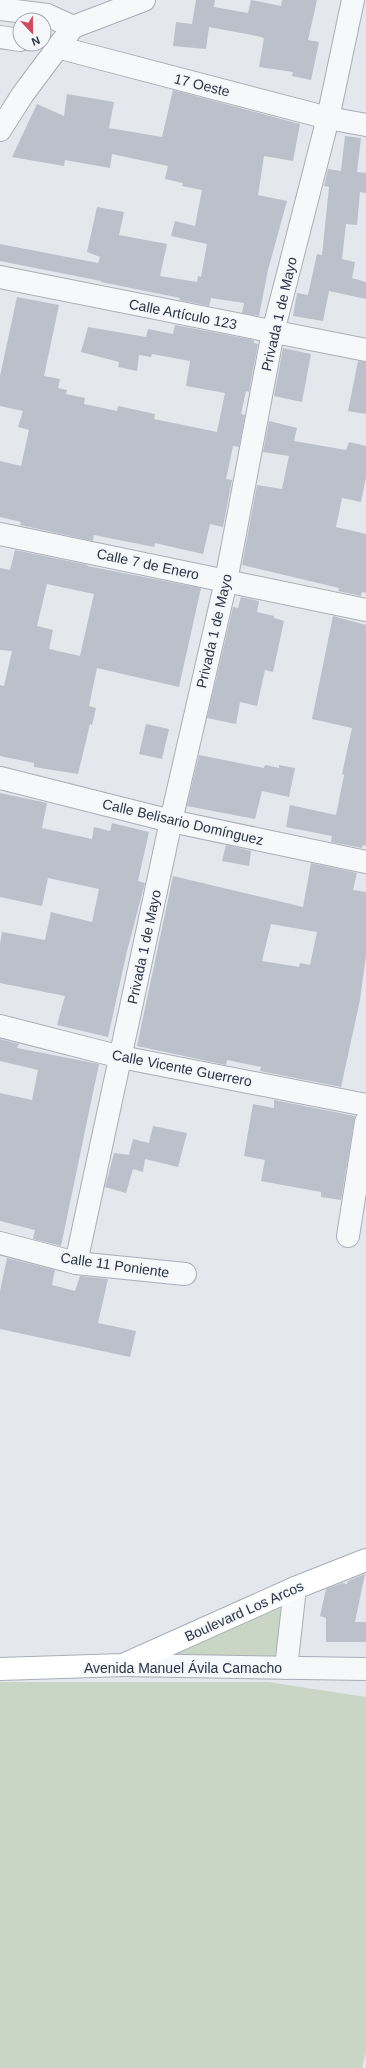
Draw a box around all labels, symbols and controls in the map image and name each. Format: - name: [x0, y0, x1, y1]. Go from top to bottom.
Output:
- north arrow: [12, 12, 52, 52]
- text: N: [30, 34, 42, 48]
- street label: 17 Oeste: [172, 70, 232, 100]
- street label: Privada 1 de Mayo: [258, 255, 300, 373]
- street label: Calle Artículo 123: [128, 296, 239, 332]
- street label: Calle 7 de Enero: [95, 545, 201, 583]
- street label: Privada 1 de Mayo: [193, 572, 235, 690]
- street label: Calle Belisario Domínguez: [101, 796, 265, 848]
- street label: Privada 1 de Mayo: [124, 888, 164, 1006]
- street label: Calle Vicente Guerrero: [111, 1047, 253, 1089]
- street label: Calle 11 Poniente: [60, 1249, 171, 1281]
- street label: Boulevard Los Arcos: [182, 1578, 306, 1644]
- street label: Avenida Manuel Ávila Camacho: [84, 1660, 282, 1676]

